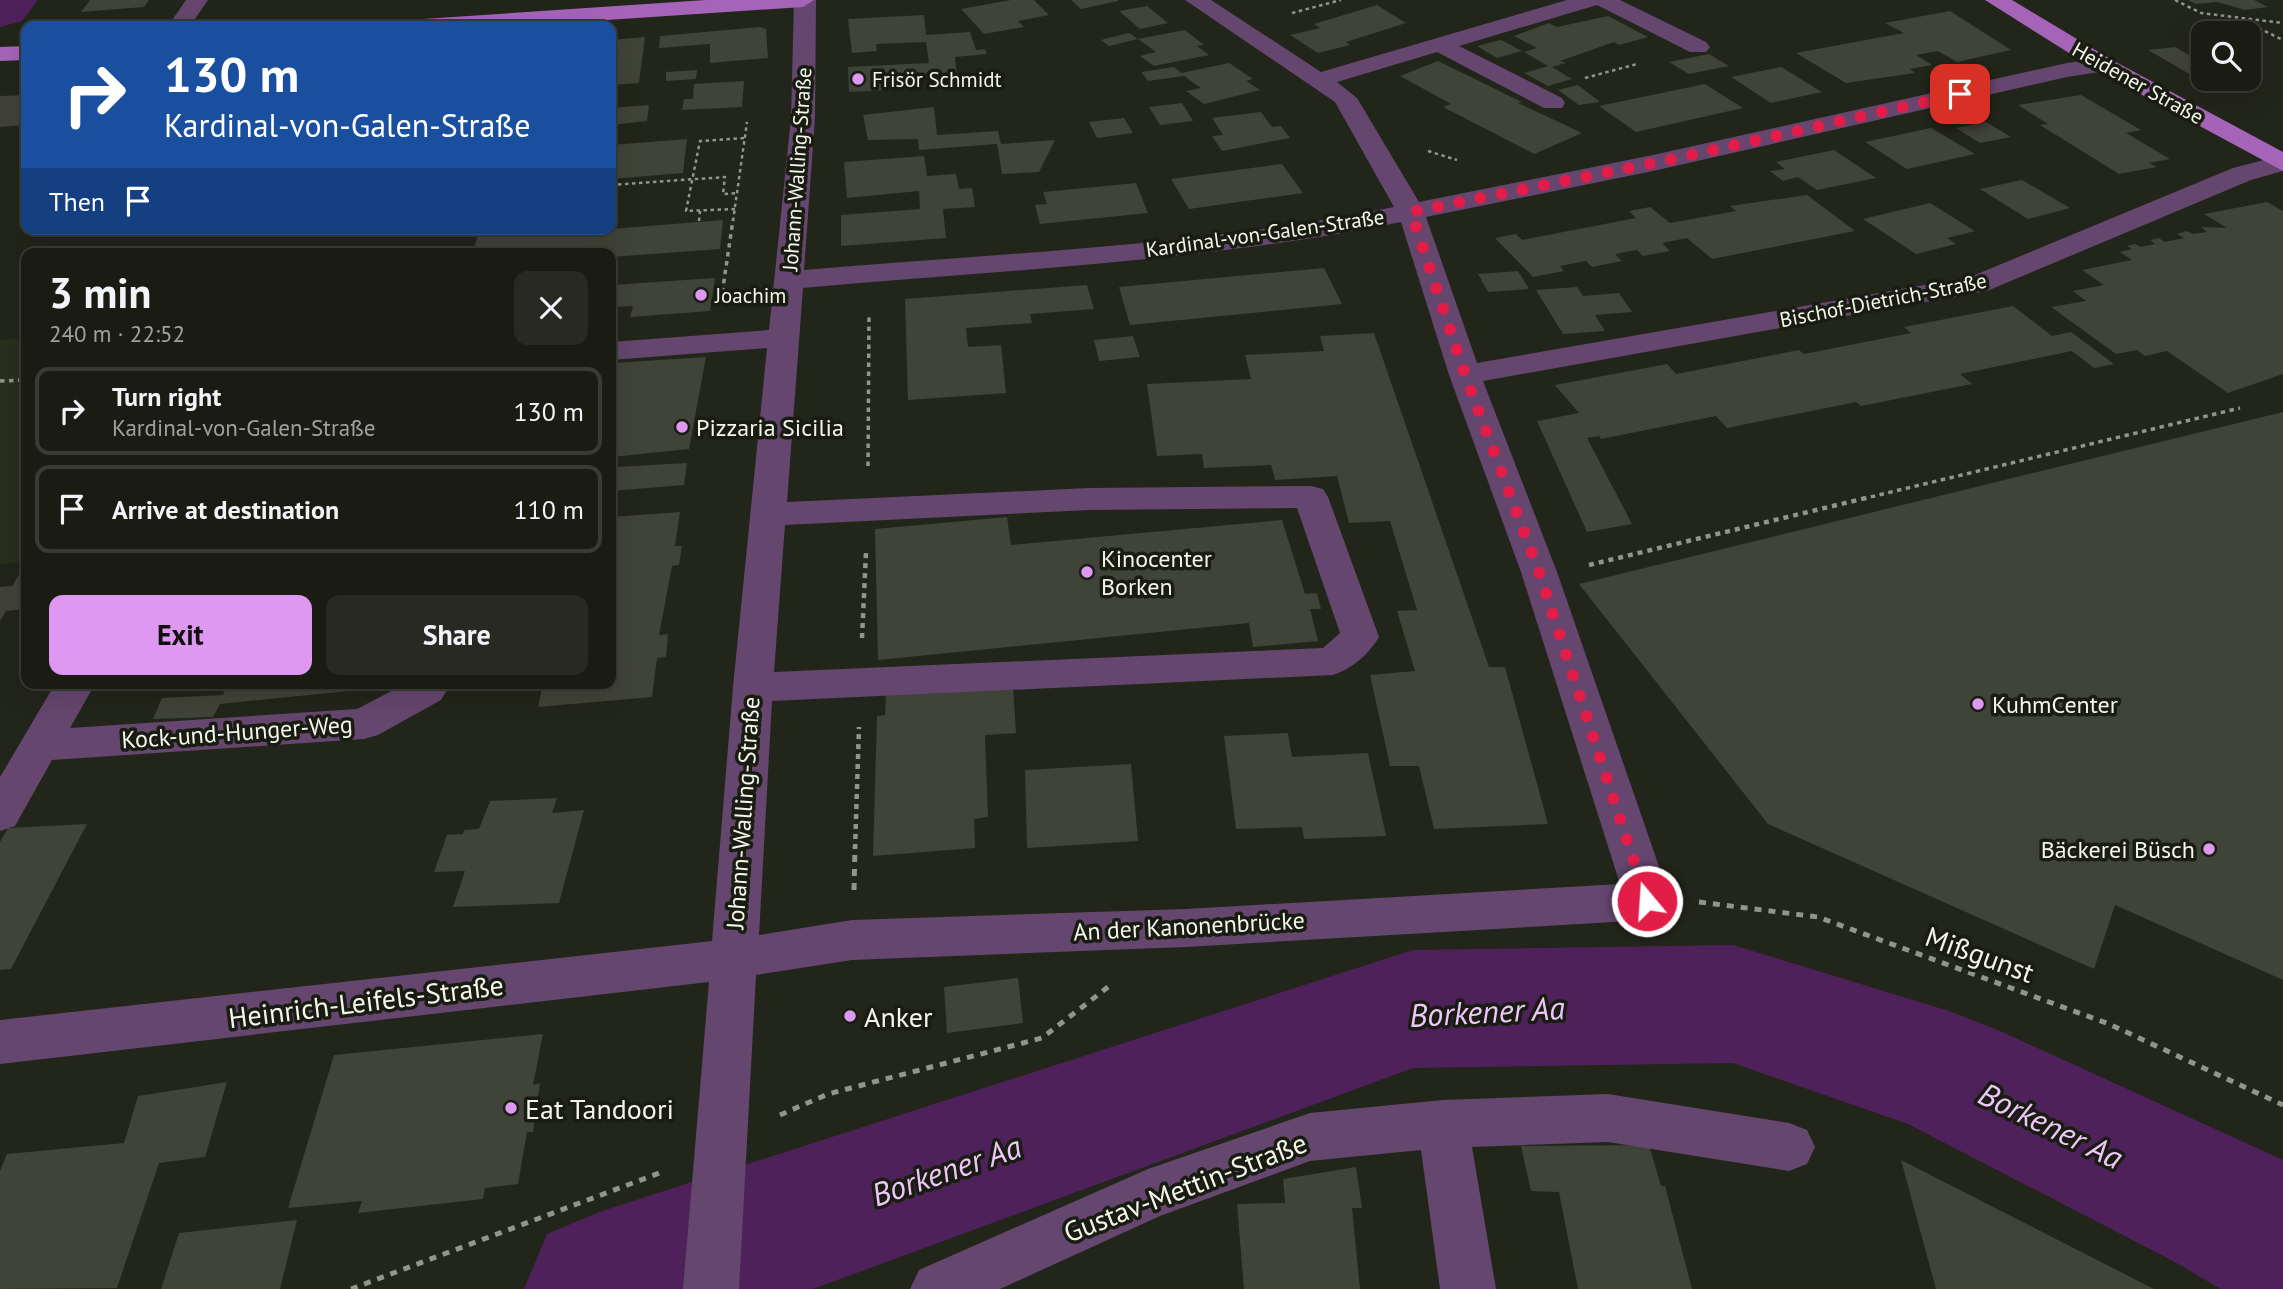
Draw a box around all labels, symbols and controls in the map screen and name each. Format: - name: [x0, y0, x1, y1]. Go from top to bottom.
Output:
- map controls: [2191, 21, 2261, 91]
- button: search: [2191, 21, 2261, 91]
- street label: Heidener Straße: [2068, 36, 2208, 130]
- text: 130 m: [164, 42, 299, 106]
- icon: right: [49, 49, 140, 140]
- pin: [1930, 64, 1990, 124]
- street label: Johann-Walling-Straße: [776, 66, 818, 273]
- place label: Frisör Schmidt: [872, 66, 1002, 93]
- marker: Frisör Schmidt: [850, 71, 866, 87]
- icon: arrive: [1941, 75, 1979, 113]
- text: Kardinal-von-Galen-Straße: [164, 104, 531, 146]
- icon: arrive: [119, 182, 157, 220]
- text: Then: [49, 185, 105, 218]
- street label: Kardinal-von-Galen-Straße: [1144, 203, 1386, 263]
- text: 3 min: [49, 265, 151, 320]
- street label: Bischof-Dietrich-Straße: [1777, 267, 1989, 333]
- button: close: [514, 271, 588, 345]
- place label: Joachim: [714, 282, 786, 309]
- marker: Joachim: [693, 287, 709, 303]
- text: 240 m · 22:52: [49, 319, 185, 348]
- text: Turn right: [112, 380, 221, 413]
- icon: right: [53, 392, 91, 430]
- text: 130 m: [513, 395, 584, 428]
- place label: Pizzaria Sicilia: [696, 412, 844, 443]
- text: Kardinal-von-Galen-Straße: [112, 413, 375, 442]
- marker: Pizzaria Sicilia: [674, 419, 690, 435]
- icon: arrive: [53, 490, 91, 528]
- text: Arrive at destination: [112, 493, 339, 526]
- text: 110 m: [513, 493, 584, 526]
- place label: Kinocenter Borken: [1101, 543, 1212, 602]
- marker: Kinocenter Borken: [1079, 564, 1095, 580]
- button: Exit: [49, 595, 312, 675]
- button: Share: [326, 595, 588, 675]
- place label: KuhmCenter: [1992, 689, 2118, 720]
- street label: Johann-Walling-Straße: [719, 696, 767, 931]
- marker: KuhmCenter: [1970, 696, 1986, 712]
- street label: Kock-und-Hunger-Weg: [120, 708, 354, 756]
- place label: Bäckerei Büsch: [2041, 834, 2195, 865]
- marker: Bäckerei Büsch: [2201, 841, 2217, 857]
- position arrow: [1610, 864, 1684, 938]
- street label: An der Kanonenbrücke: [1072, 904, 1306, 948]
- street label: Mißgunst: [1921, 917, 2040, 991]
- street label: Heinrich-Leifels-Straße: [226, 966, 506, 1036]
- water label: Borkener Aa: [1408, 986, 1566, 1036]
- place label: Anker: [864, 998, 933, 1035]
- marker: Anker: [842, 1008, 858, 1024]
- water label: Borkener Aa: [1972, 1072, 2130, 1178]
- place label: Eat Tandoori: [525, 1090, 674, 1127]
- marker: Eat Tandoori: [503, 1100, 519, 1116]
- street label: Gustav-Mettin-Straße: [1058, 1124, 1312, 1250]
- water label: Borkener Aa: [866, 1125, 1027, 1215]

